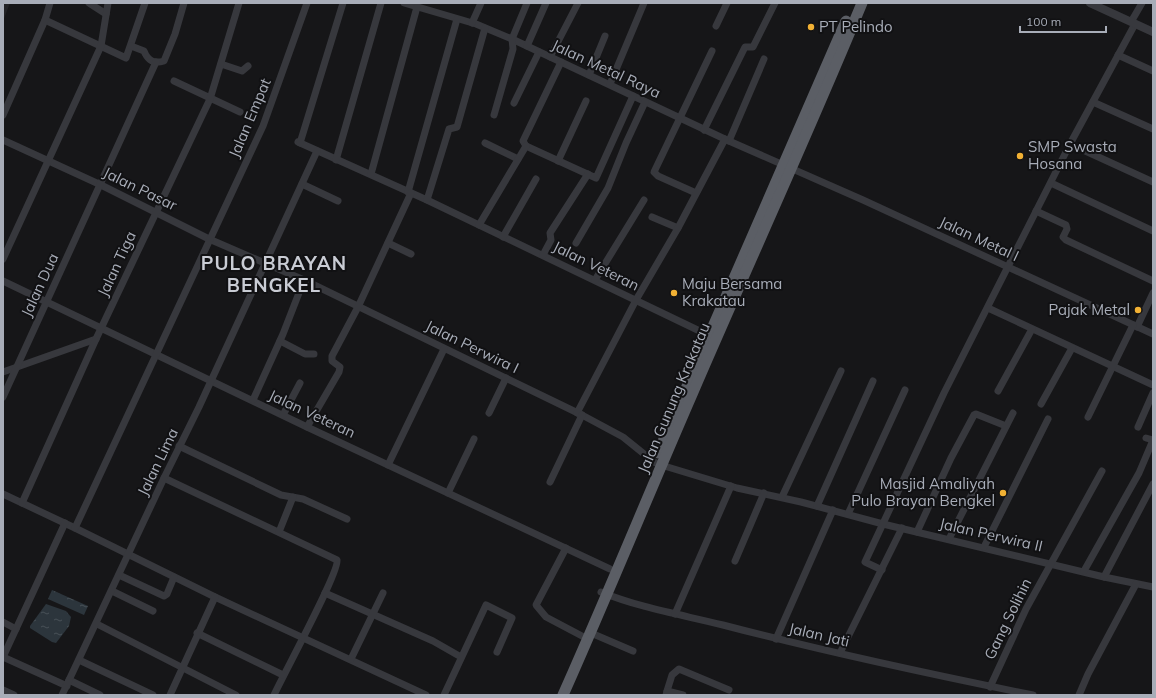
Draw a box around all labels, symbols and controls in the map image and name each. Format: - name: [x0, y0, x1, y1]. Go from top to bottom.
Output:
- scale bar: [1020, 8, 1106, 34]
- text: 100 m: [1026, 14, 1061, 29]
- place label: PT Pelindo: [819, 17, 893, 36]
- marker: PT Pelindo: [806, 22, 816, 32]
- street label: Jalan Metal Raya: [549, 35, 664, 102]
- street label: Jalan Empat: [224, 75, 275, 160]
- place label: SMP Swasta Hosana: [1028, 137, 1117, 173]
- marker: SMP Swasta Hosana: [1015, 151, 1025, 161]
- street label: Jalan Pasar: [100, 163, 181, 215]
- street label: Jalan Metal I: [936, 212, 1022, 265]
- street label: Jalan Tiga: [93, 228, 140, 299]
- street label: Jalan Veteran: [550, 237, 642, 295]
- street label: Jalan Dua: [17, 250, 63, 320]
- district label: PULO BRAYAN BENGKEL: [201, 251, 347, 297]
- place label: Maju Bersama Krakatau: [682, 274, 782, 310]
- marker: Maju Bersama Krakatau: [669, 288, 679, 298]
- place label: Pajak Metal: [1049, 300, 1130, 319]
- marker: Pajak Metal: [1133, 305, 1143, 315]
- street label: Jalan Perwira I: [422, 316, 522, 377]
- street label: Jalan Gunung Krakatau: [633, 320, 714, 476]
- street label: Jalan Veteran: [266, 385, 359, 442]
- street label: Jalan Lima: [133, 425, 182, 499]
- place label: Masjid Amaliyah Pulo Brayan Bengkel: [851, 474, 995, 510]
- marker: Masjid Amaliyah Pulo Brayan Bengkel: [998, 488, 1008, 498]
- street label: Jalan Perwira II: [938, 513, 1045, 556]
- street label: Gang Solihin: [980, 575, 1035, 662]
- street label: Jalan Jati: [787, 618, 851, 651]

